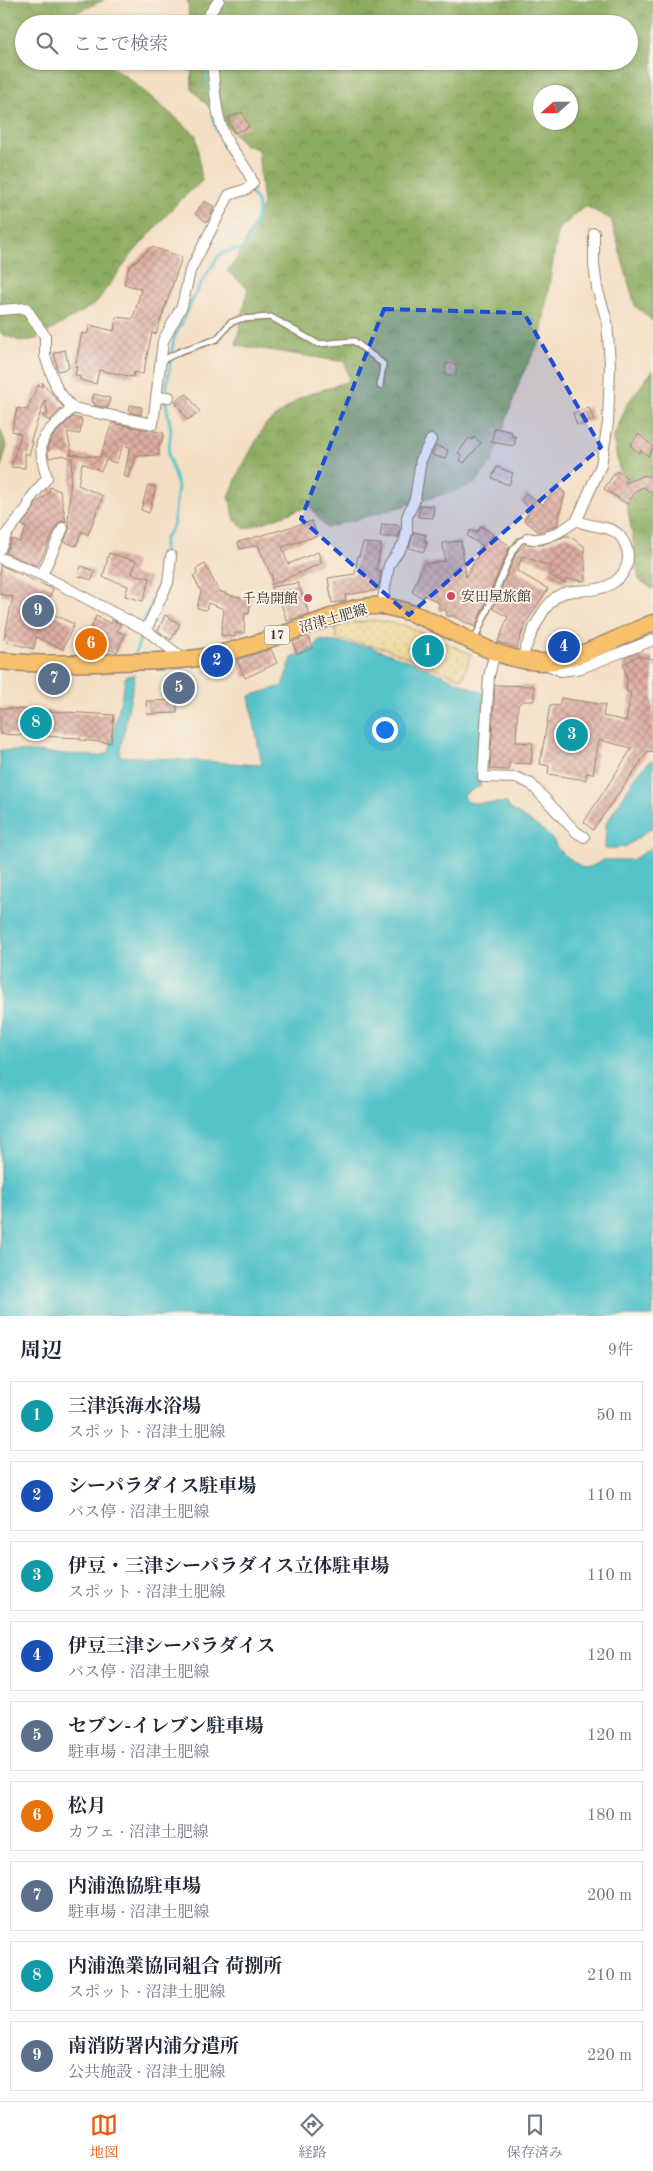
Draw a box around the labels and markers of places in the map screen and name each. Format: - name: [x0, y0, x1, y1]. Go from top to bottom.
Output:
- place label: 安田屋旅館: [461, 589, 531, 604]
- marker: 安田屋旅館: [445, 590, 457, 602]
- place label: 千鳥開館: [242, 591, 298, 606]
- pin: 9: [22, 592, 54, 630]
- marker: 千鳥開館: [302, 592, 314, 604]
- pin: 6: [75, 625, 107, 663]
- pin: 4: [548, 628, 580, 666]
- pin: 1: [412, 632, 444, 670]
- pin: 2: [201, 642, 233, 680]
- pin: 7: [38, 660, 70, 698]
- pin: 5: [163, 669, 195, 707]
- pin: 8: [20, 704, 52, 742]
- pin: 3: [556, 716, 588, 754]

